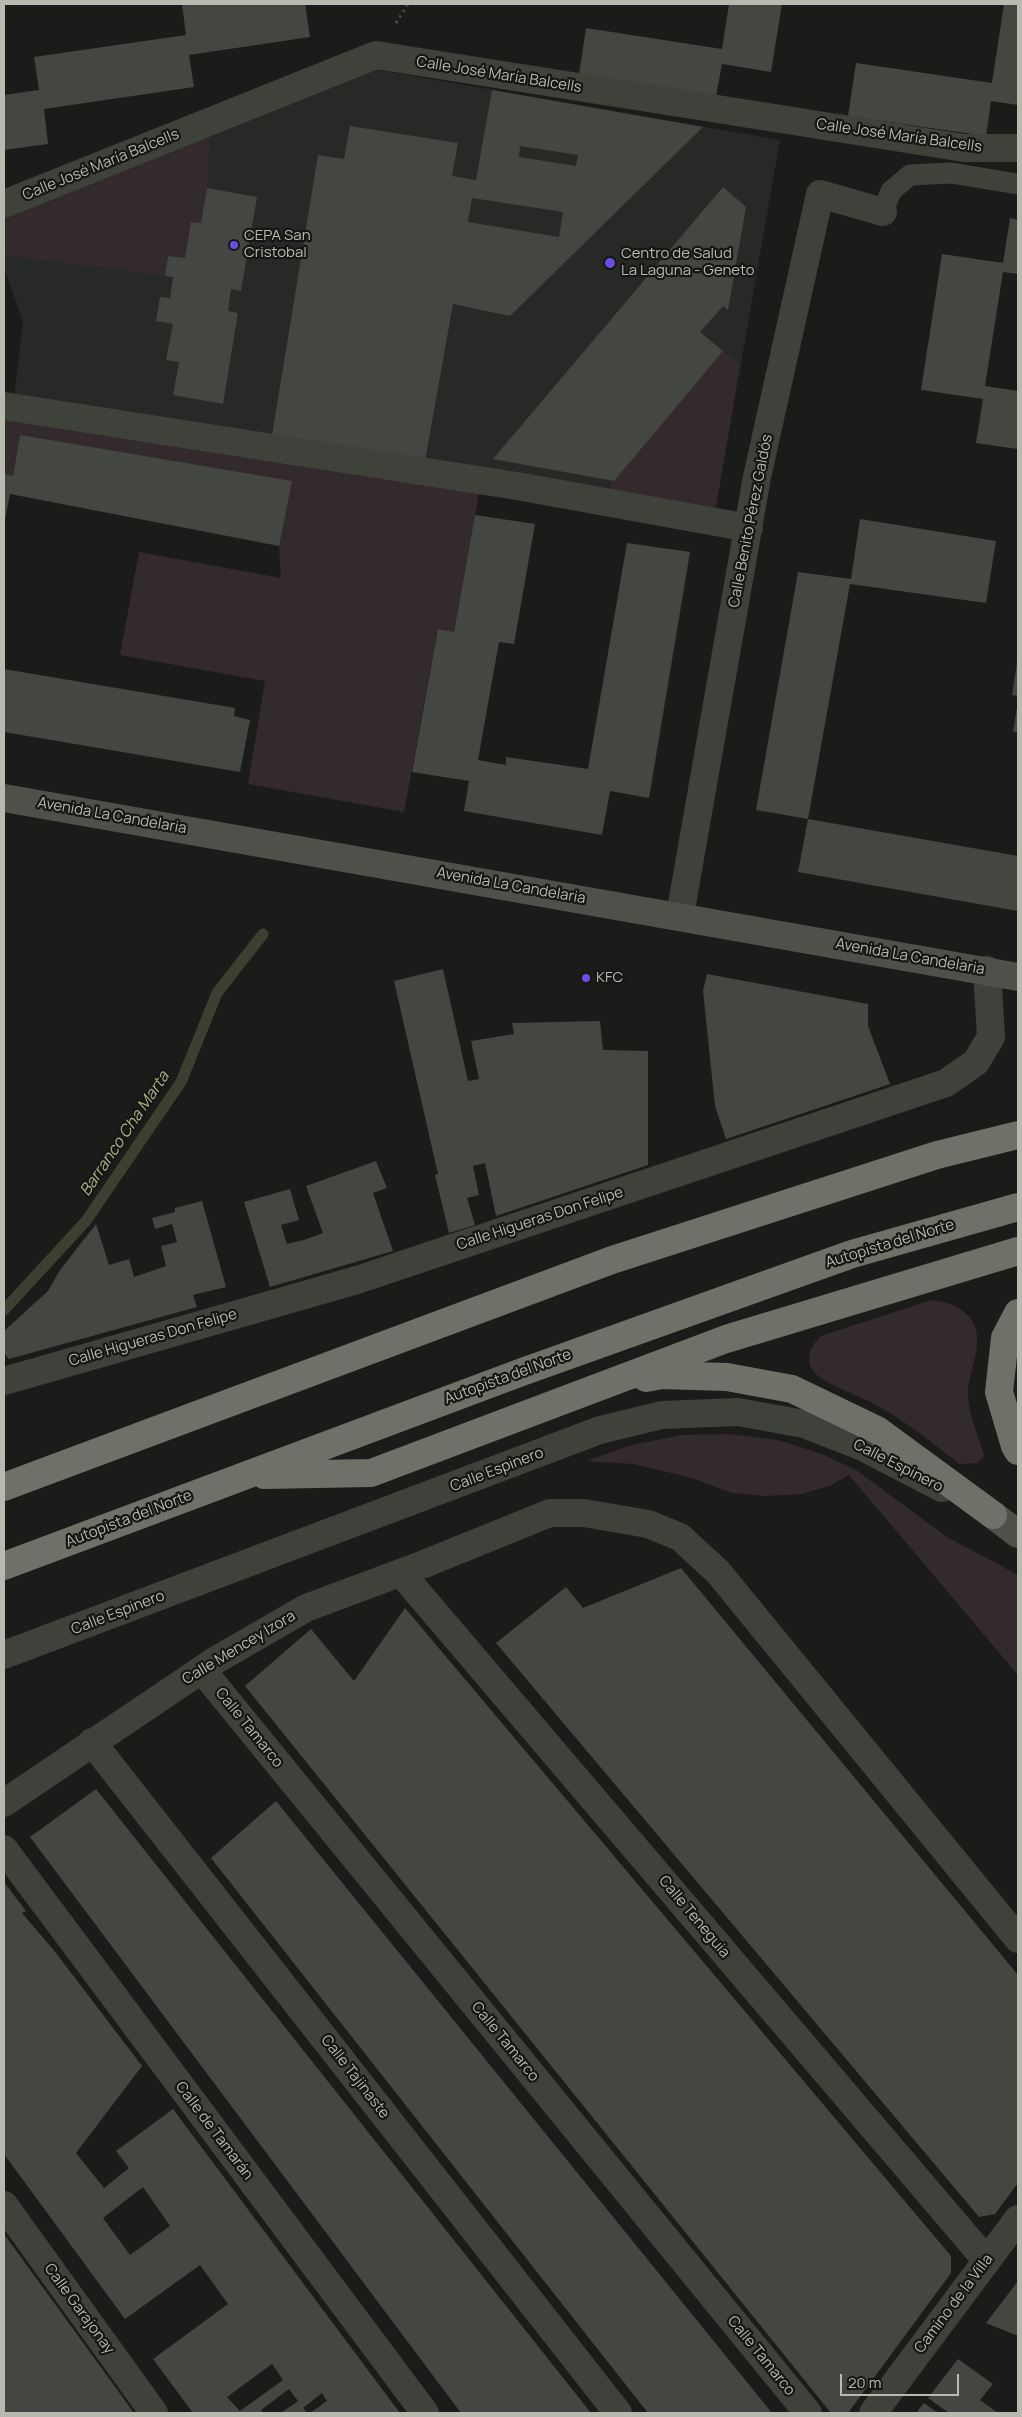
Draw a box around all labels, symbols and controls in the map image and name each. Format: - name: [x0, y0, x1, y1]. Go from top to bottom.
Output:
- street label: Calle José María Balcells: [415, 53, 583, 97]
- street label: Calle José María Balcells: [815, 115, 983, 157]
- street label: Calle José María Balcells: [20, 125, 182, 205]
- place label: CEPA San Cristobal: [244, 227, 311, 262]
- marker: CEPA San Cristobal: [228, 239, 240, 251]
- place label: Centro de Salud La Laguna - Geneto: [621, 245, 755, 280]
- marker: Centro de Salud La Laguna - Geneto: [603, 256, 617, 270]
- street label: Calle Benito Pérez Galdós: [725, 433, 777, 609]
- street label: Avenida La Candelaria: [36, 794, 188, 838]
- street label: Avenida La Candelaria: [435, 864, 587, 908]
- street label: Avenida La Candelaria: [834, 935, 986, 979]
- place label: KFC: [596, 969, 623, 987]
- marker: KFC: [580, 972, 592, 984]
- water label: Barranco Cha Marta: [76, 1068, 174, 1200]
- street label: Calle Higueras Don Felipe: [454, 1184, 626, 1254]
- street label: Autopista del Norte: [823, 1216, 957, 1272]
- street label: Calle Higueras Don Felipe: [67, 1305, 239, 1371]
- street label: Autopista del Norte: [442, 1346, 574, 1408]
- street label: Calle Espinero: [850, 1436, 946, 1496]
- street label: Calle Espinero: [448, 1444, 546, 1496]
- street label: Autopista del Norte: [63, 1487, 195, 1551]
- street label: Calle Espinero: [69, 1587, 167, 1639]
- street label: Calle Mencey Izora: [179, 1607, 299, 1689]
- street label: Calle Tamarco: [211, 1685, 287, 1771]
- street label: Calle Teneguia: [655, 1872, 733, 1962]
- street label: Calle Tamarco: [467, 1999, 543, 2085]
- street label: Calle Tajinaste: [317, 2032, 393, 2122]
- street label: Calle de Tamarán: [171, 2078, 257, 2184]
- street label: Camino de la Villa: [911, 2251, 997, 2357]
- street label: Calle Garajonay: [40, 2260, 118, 2358]
- street label: Calle Tamarco: [723, 2313, 799, 2399]
- scale bar: [842, 2364, 961, 2396]
- text: 20 m: [848, 2372, 881, 2393]

